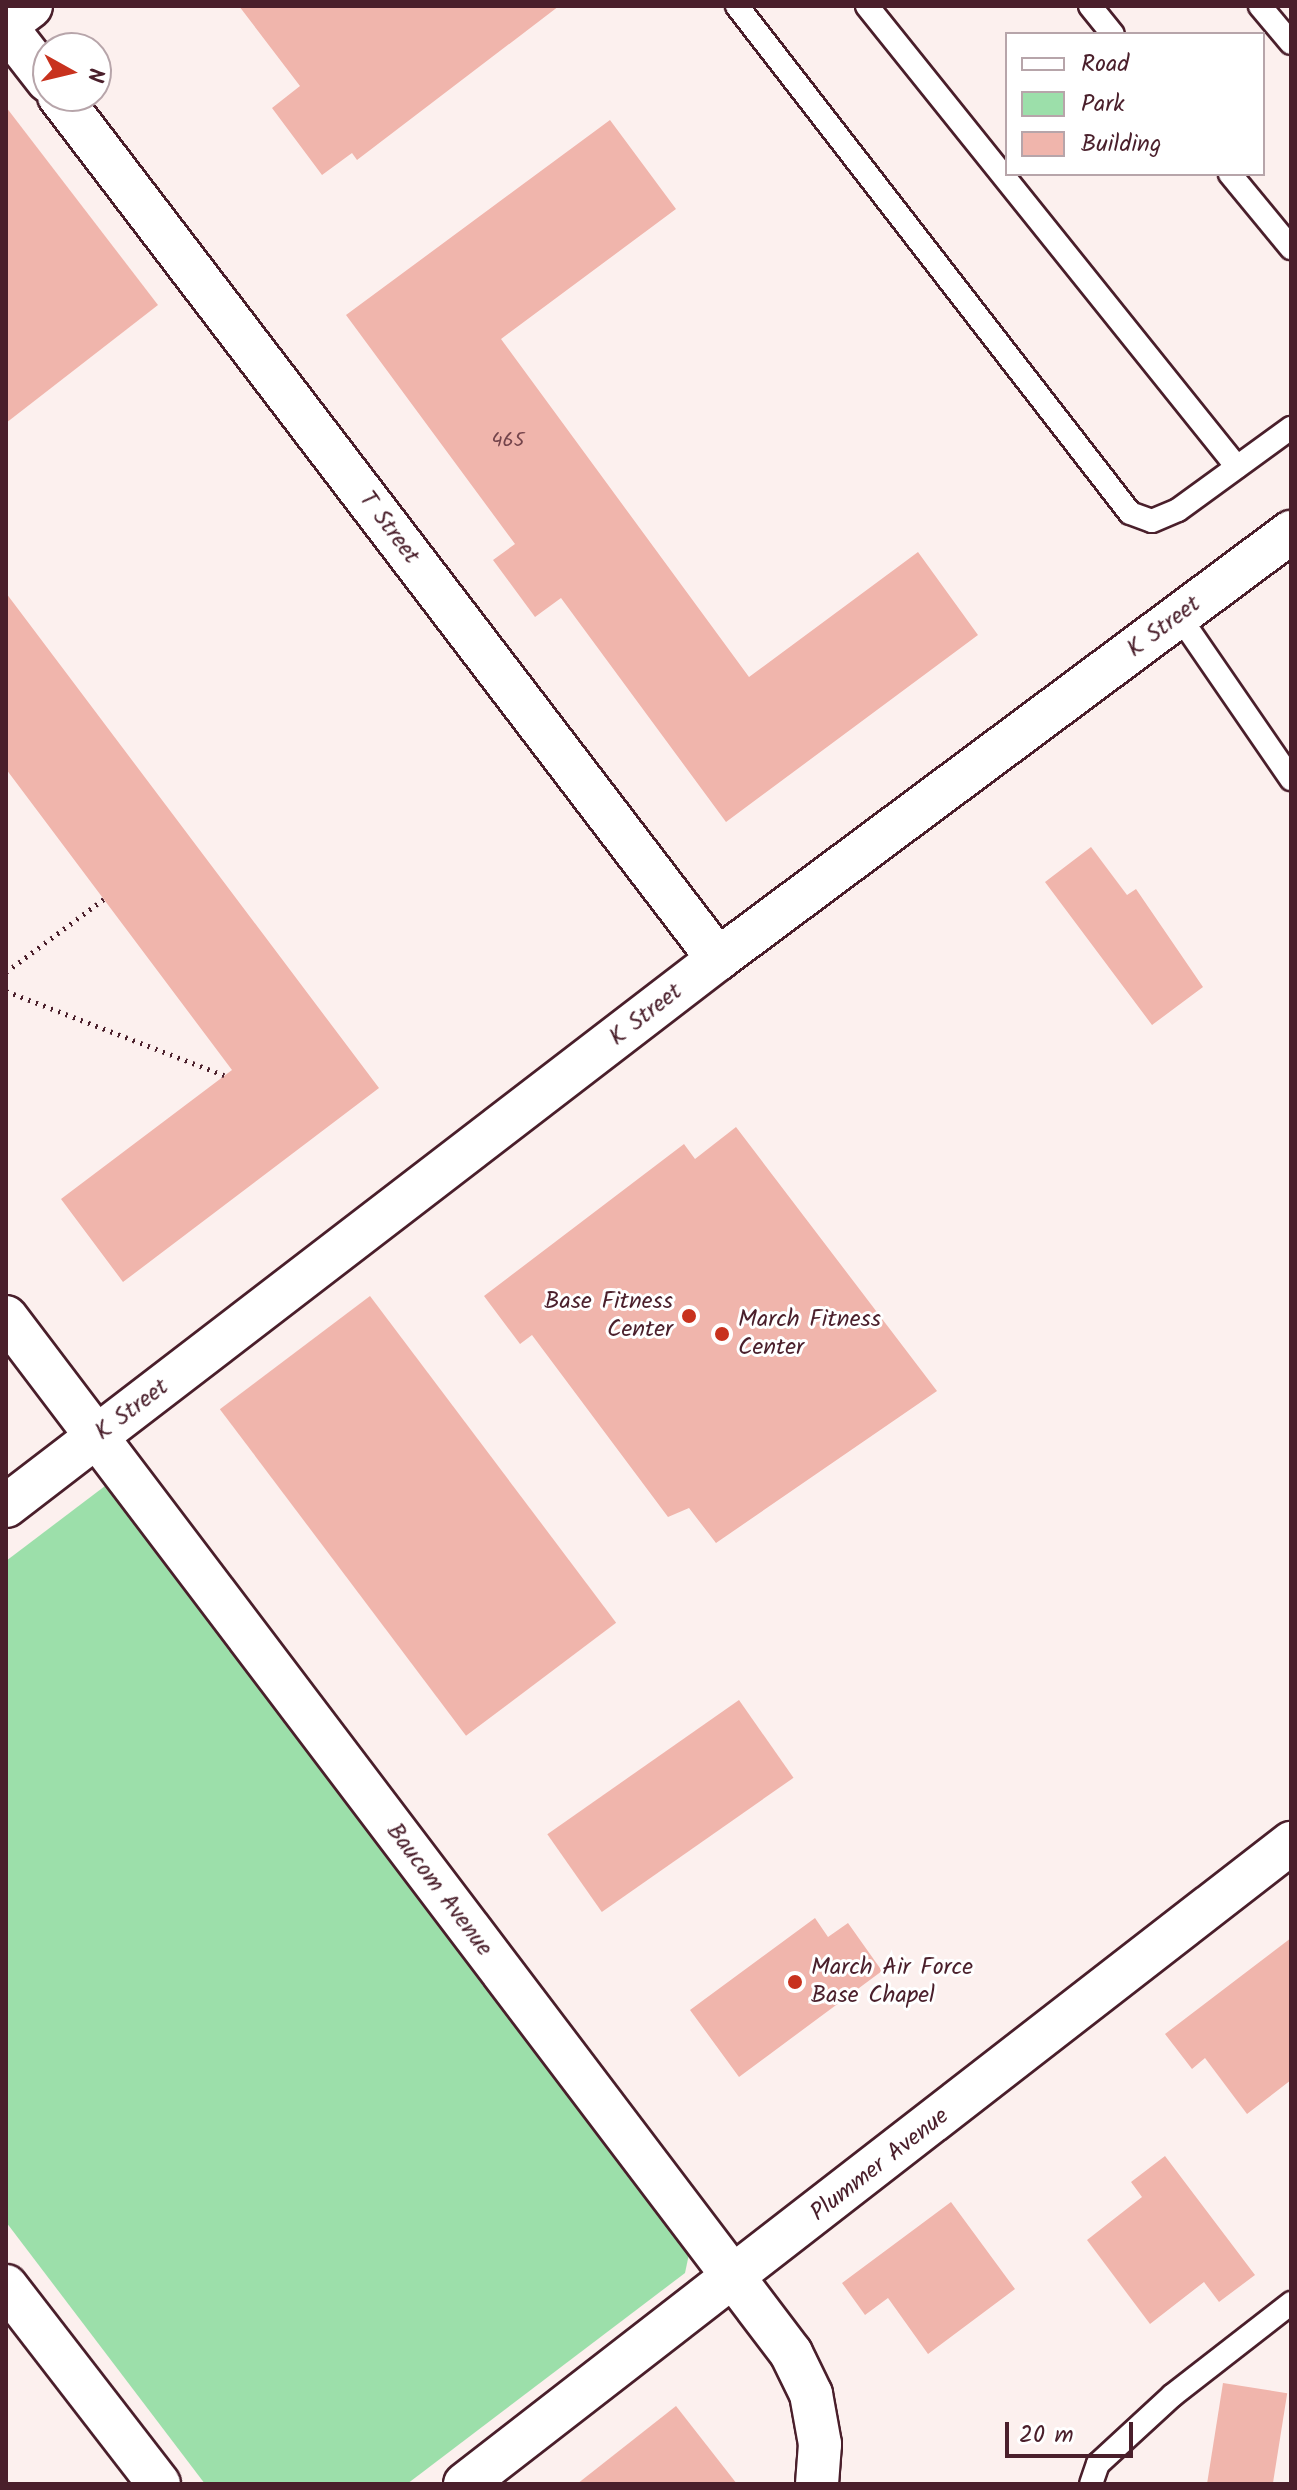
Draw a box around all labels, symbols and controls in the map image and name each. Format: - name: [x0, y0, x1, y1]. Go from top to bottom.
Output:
- north arrow: [32, 32, 112, 112]
- legend: [1005, 32, 1265, 176]
- text: Road: [1081, 45, 1129, 84]
- text: N: [76, 66, 113, 84]
- text: Park: [1081, 85, 1125, 124]
- text: Building: [1081, 125, 1161, 164]
- house number: 465: [492, 429, 524, 453]
- street label: T Street: [352, 486, 426, 570]
- street label: K Street: [1122, 590, 1206, 664]
- street label: K Street: [604, 978, 688, 1052]
- place label: Base Fitness Center: [544, 1288, 673, 1344]
- place label: March Fitness Center: [738, 1306, 881, 1362]
- marker: Base Fitness Center: [680, 1307, 698, 1325]
- marker: March Fitness Center: [713, 1325, 731, 1343]
- street label: K Street: [90, 1373, 174, 1447]
- street label: Baucom Avenue: [380, 1818, 498, 1962]
- place label: March Air Force Base Chapel: [811, 1954, 973, 2010]
- marker: March Air Force Base Chapel: [786, 1973, 804, 1991]
- street label: Plummer Avenue: [805, 2102, 955, 2228]
- scale bar: [1009, 2406, 1137, 2456]
- text: 20 m: [1019, 2416, 1074, 2455]

